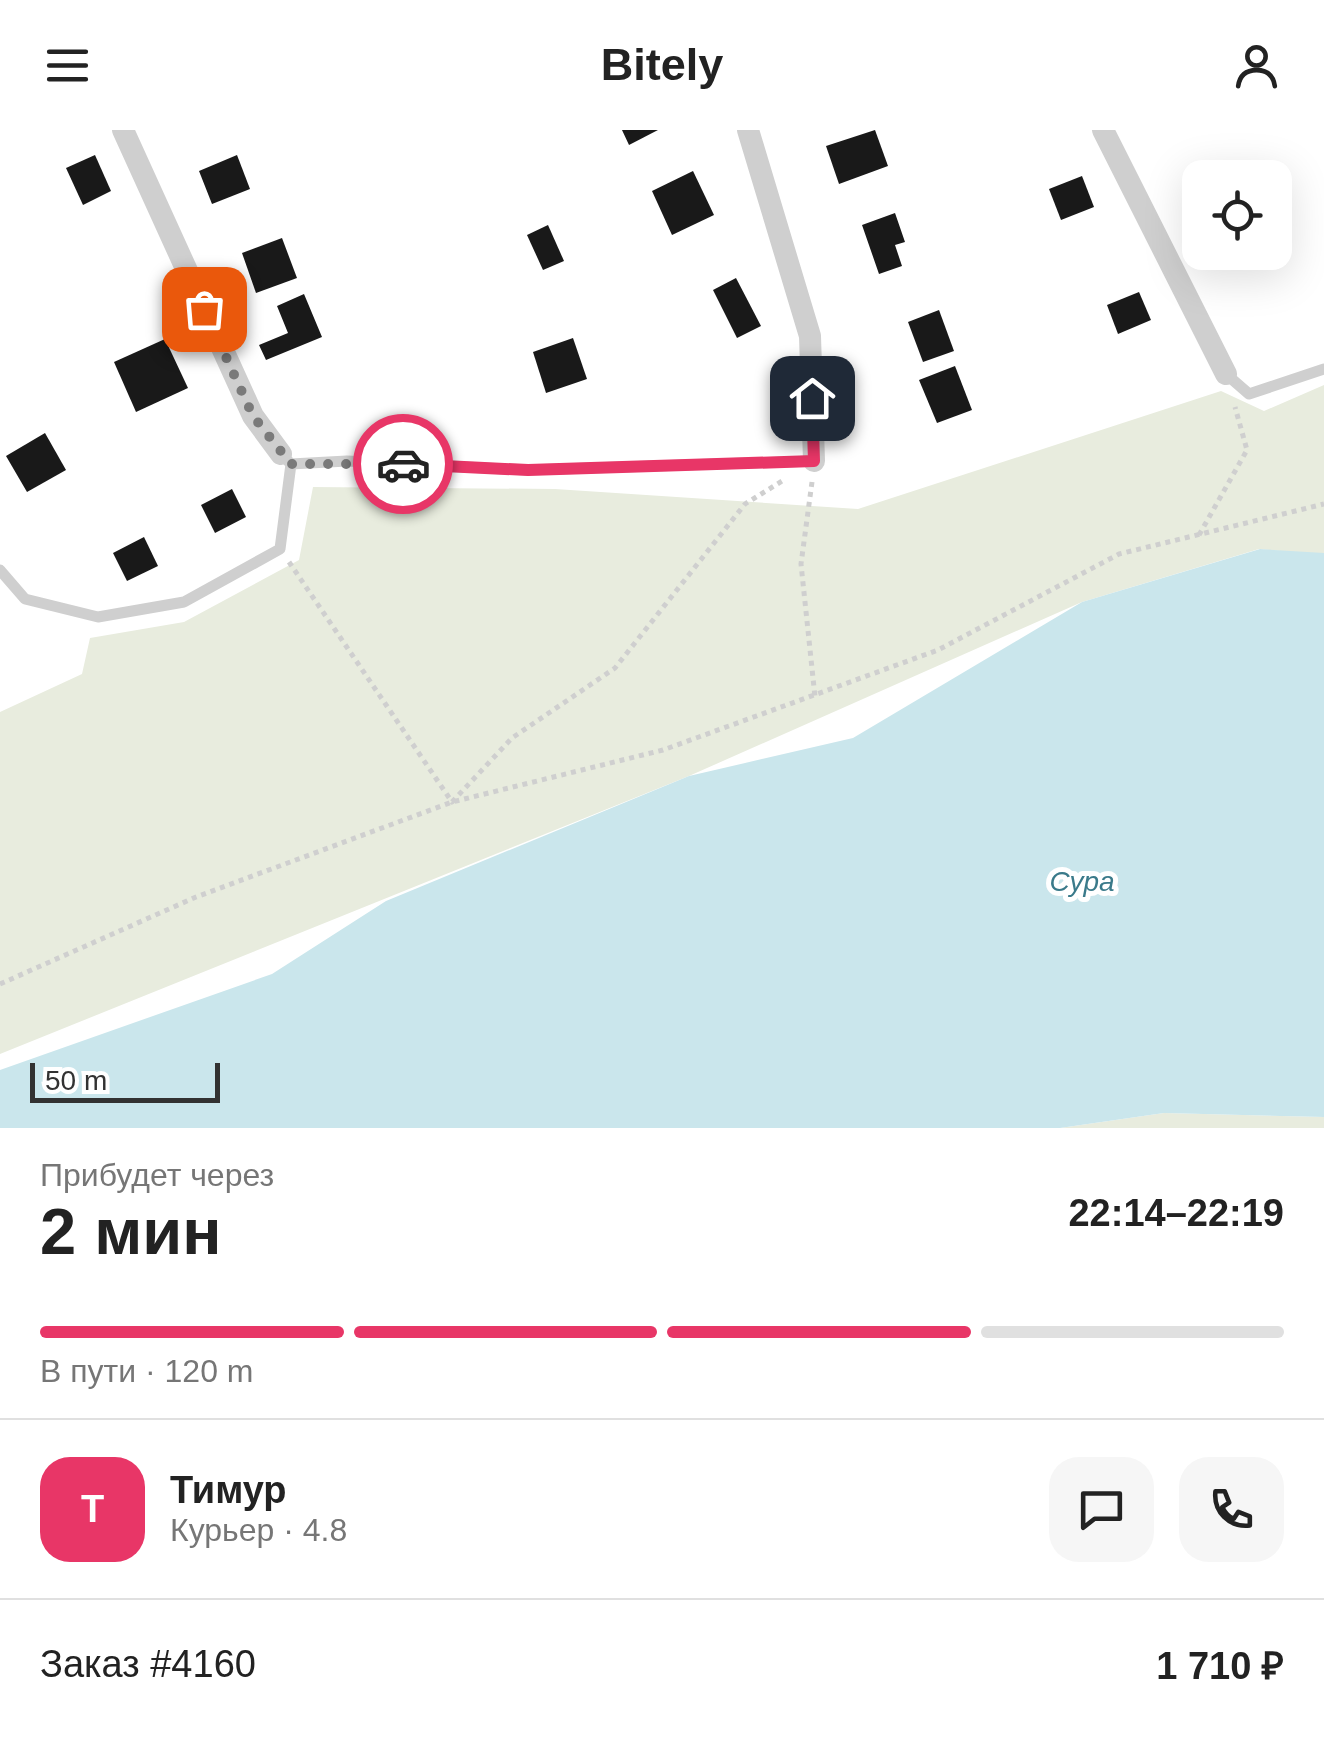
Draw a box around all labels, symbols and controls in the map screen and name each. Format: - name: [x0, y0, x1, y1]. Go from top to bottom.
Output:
- icon: menu: [40, 38, 95, 93]
- icon: person: [1229, 38, 1284, 93]
- text: Bitely: [601, 39, 723, 90]
- map controls: [1182, 160, 1292, 270]
- button: locate: [1182, 160, 1292, 270]
- pin: [162, 267, 247, 352]
- icon: bag: [177, 282, 232, 337]
- pin: [770, 356, 855, 441]
- icon: home: [785, 371, 840, 426]
- courier: [353, 414, 453, 514]
- icon: car: [376, 437, 431, 492]
- water label: Сура: [1049, 866, 1115, 897]
- scale bar: [30, 1058, 220, 1103]
- text: 50 m: [45, 1065, 107, 1096]
- text: Прибудет через: [40, 1157, 274, 1193]
- text: 22:14–22:19: [1068, 1192, 1284, 1234]
- text: 2 мин: [40, 1195, 222, 1268]
- text: В пути · 120 m: [40, 1353, 253, 1389]
- button: chat: [1049, 1457, 1154, 1562]
- button: phone: [1179, 1457, 1284, 1562]
- text: Тимур: [170, 1469, 287, 1511]
- text: Т: [81, 1488, 104, 1530]
- text: Курьер · 4.8: [170, 1512, 347, 1548]
- text: Заказ #4160: [40, 1643, 256, 1685]
- text: 1 710 ₽: [1156, 1645, 1284, 1687]

